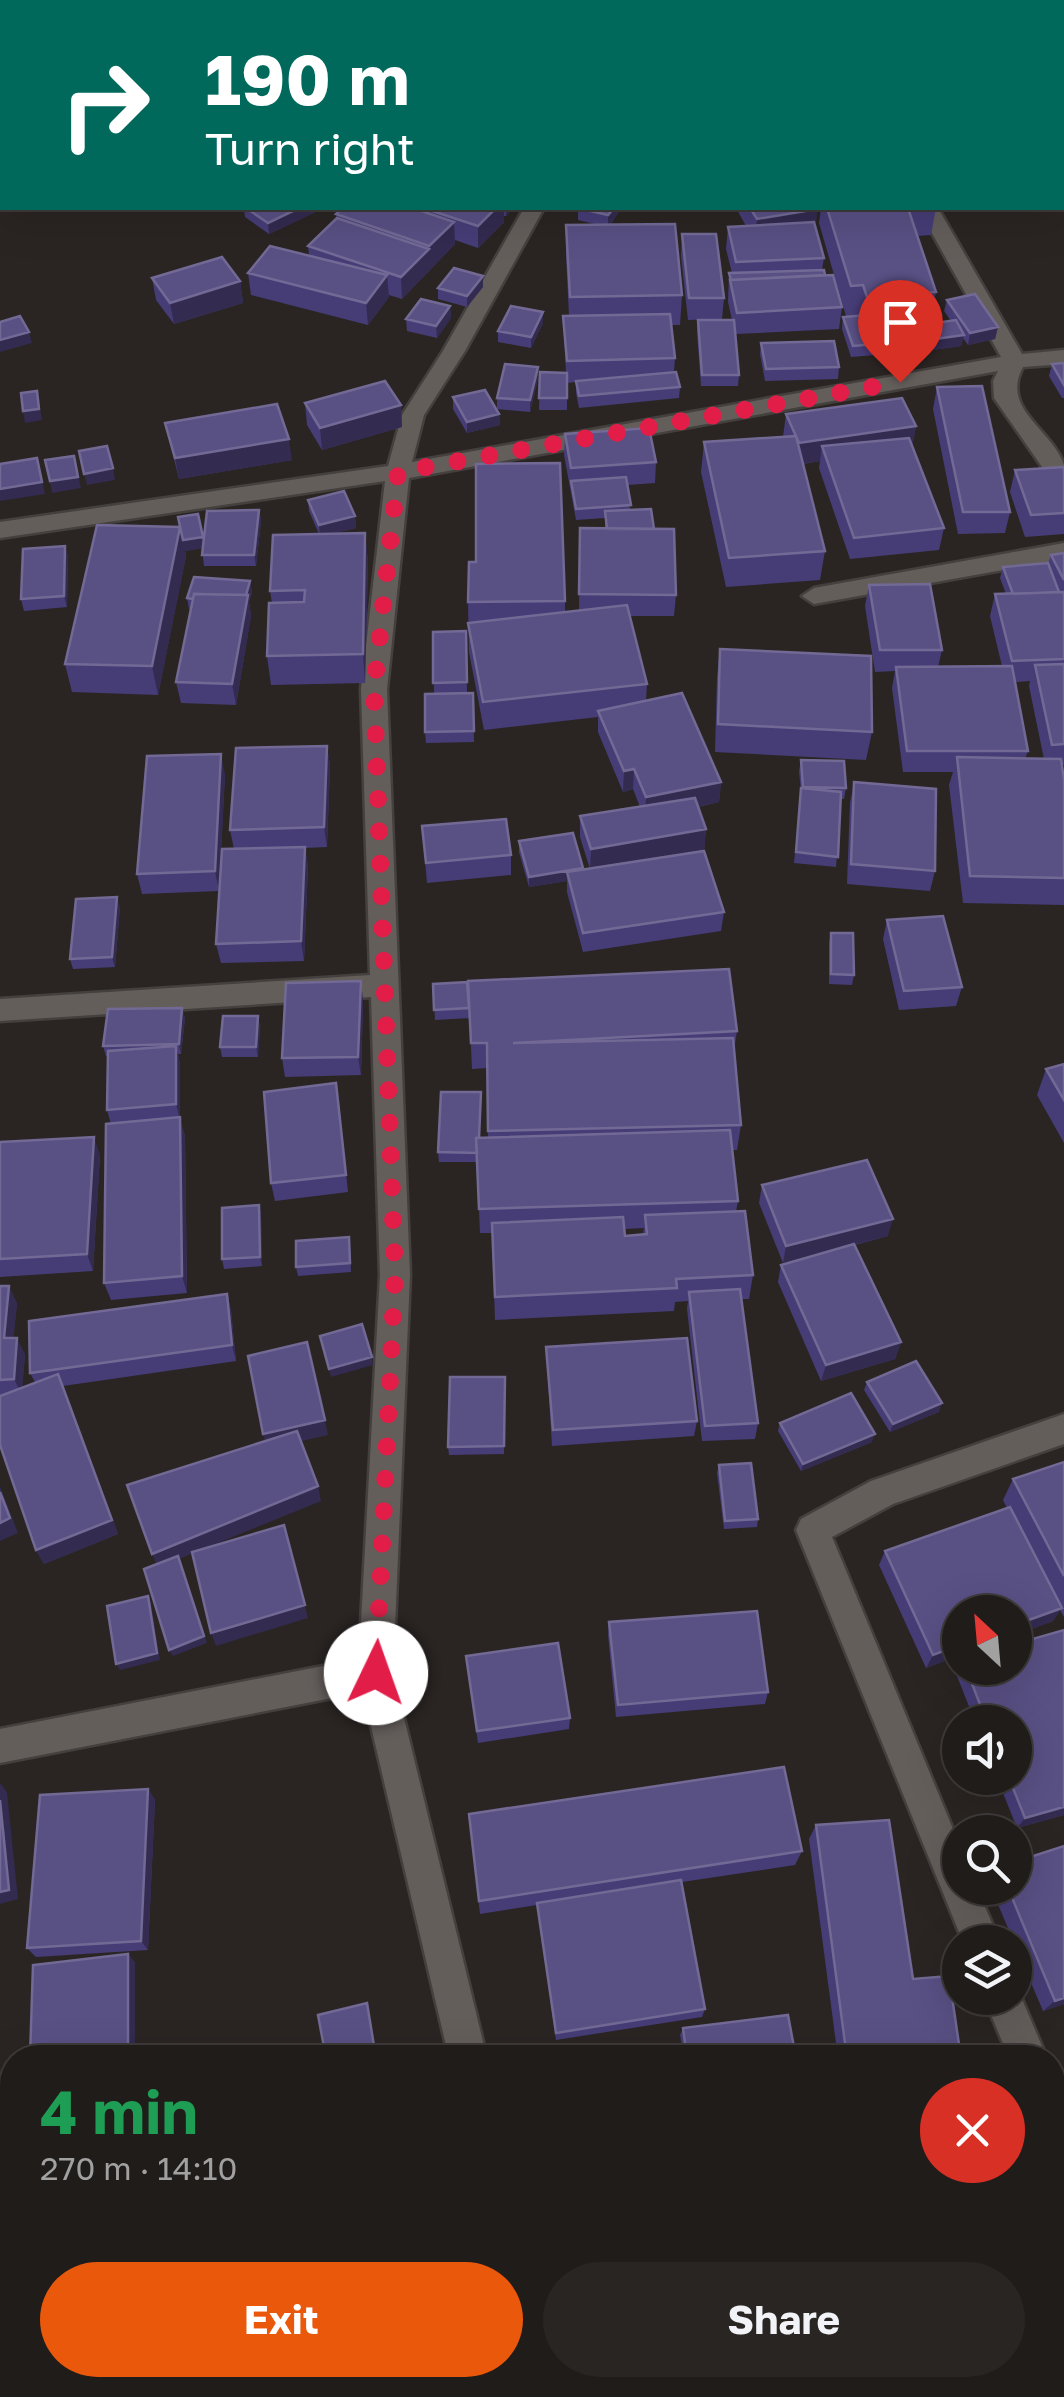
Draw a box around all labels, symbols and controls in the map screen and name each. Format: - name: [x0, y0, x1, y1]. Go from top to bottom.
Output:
- text: 190 m: [205, 36, 410, 120]
- icon: right: [40, 40, 170, 170]
- text: Turn right: [205, 121, 415, 175]
- pin: [858, 280, 943, 383]
- icon: arrive: [873, 295, 928, 350]
- north arrow: [942, 1595, 1032, 1685]
- map controls: [942, 1595, 1032, 2015]
- position arrow: [324, 1621, 428, 1725]
- button: sound: [942, 1705, 1032, 1795]
- button: search: [942, 1815, 1032, 1905]
- button: layers: [942, 1925, 1032, 2015]
- text: 4 min: [40, 2075, 198, 2147]
- button: close: [920, 2078, 1025, 2183]
- text: 270 m · 14:10: [40, 2149, 237, 2187]
- button: Exit: [40, 2262, 523, 2377]
- button: Share: [543, 2262, 1025, 2377]

